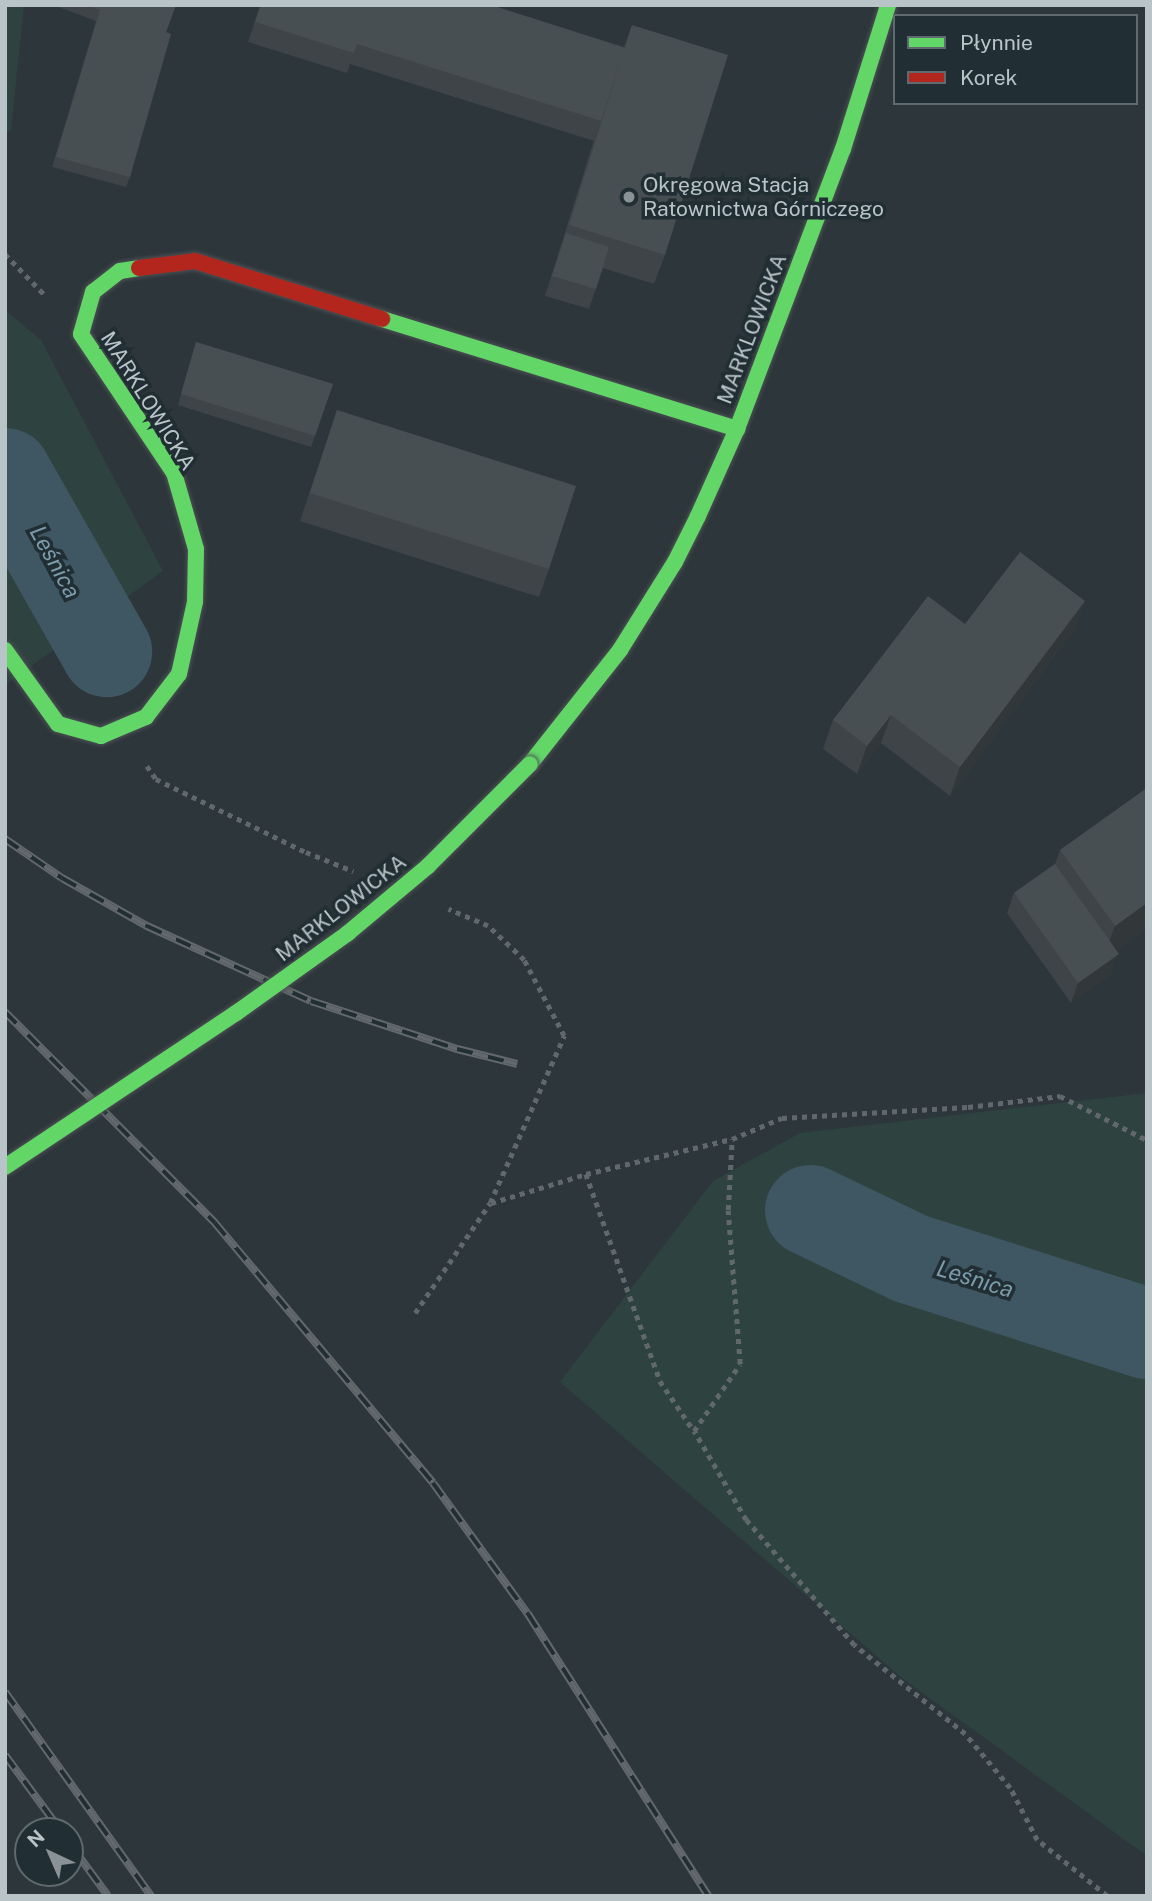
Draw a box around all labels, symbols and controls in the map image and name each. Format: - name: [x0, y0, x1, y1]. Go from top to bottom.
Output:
- legend: [893, 14, 1138, 105]
- text: Płynnie: [960, 30, 1033, 55]
- text: Korek: [960, 65, 1017, 90]
- place label: Okręgowa Stacja Ratownictwa Górniczego: [643, 172, 884, 222]
- marker: Okręgowa Stacja Ratownictwa Górniczego: [621, 189, 637, 205]
- street label: MARKLOWICKA: [712, 250, 792, 408]
- street label: MARKLOWICKA: [95, 327, 201, 475]
- water label: Leśnica: [24, 521, 86, 603]
- street label: MARKLOWICKA: [271, 849, 411, 967]
- water label: Leśnica: [933, 1254, 1017, 1304]
- north arrow: [14, 1817, 84, 1887]
- text: N: [23, 1825, 49, 1851]

